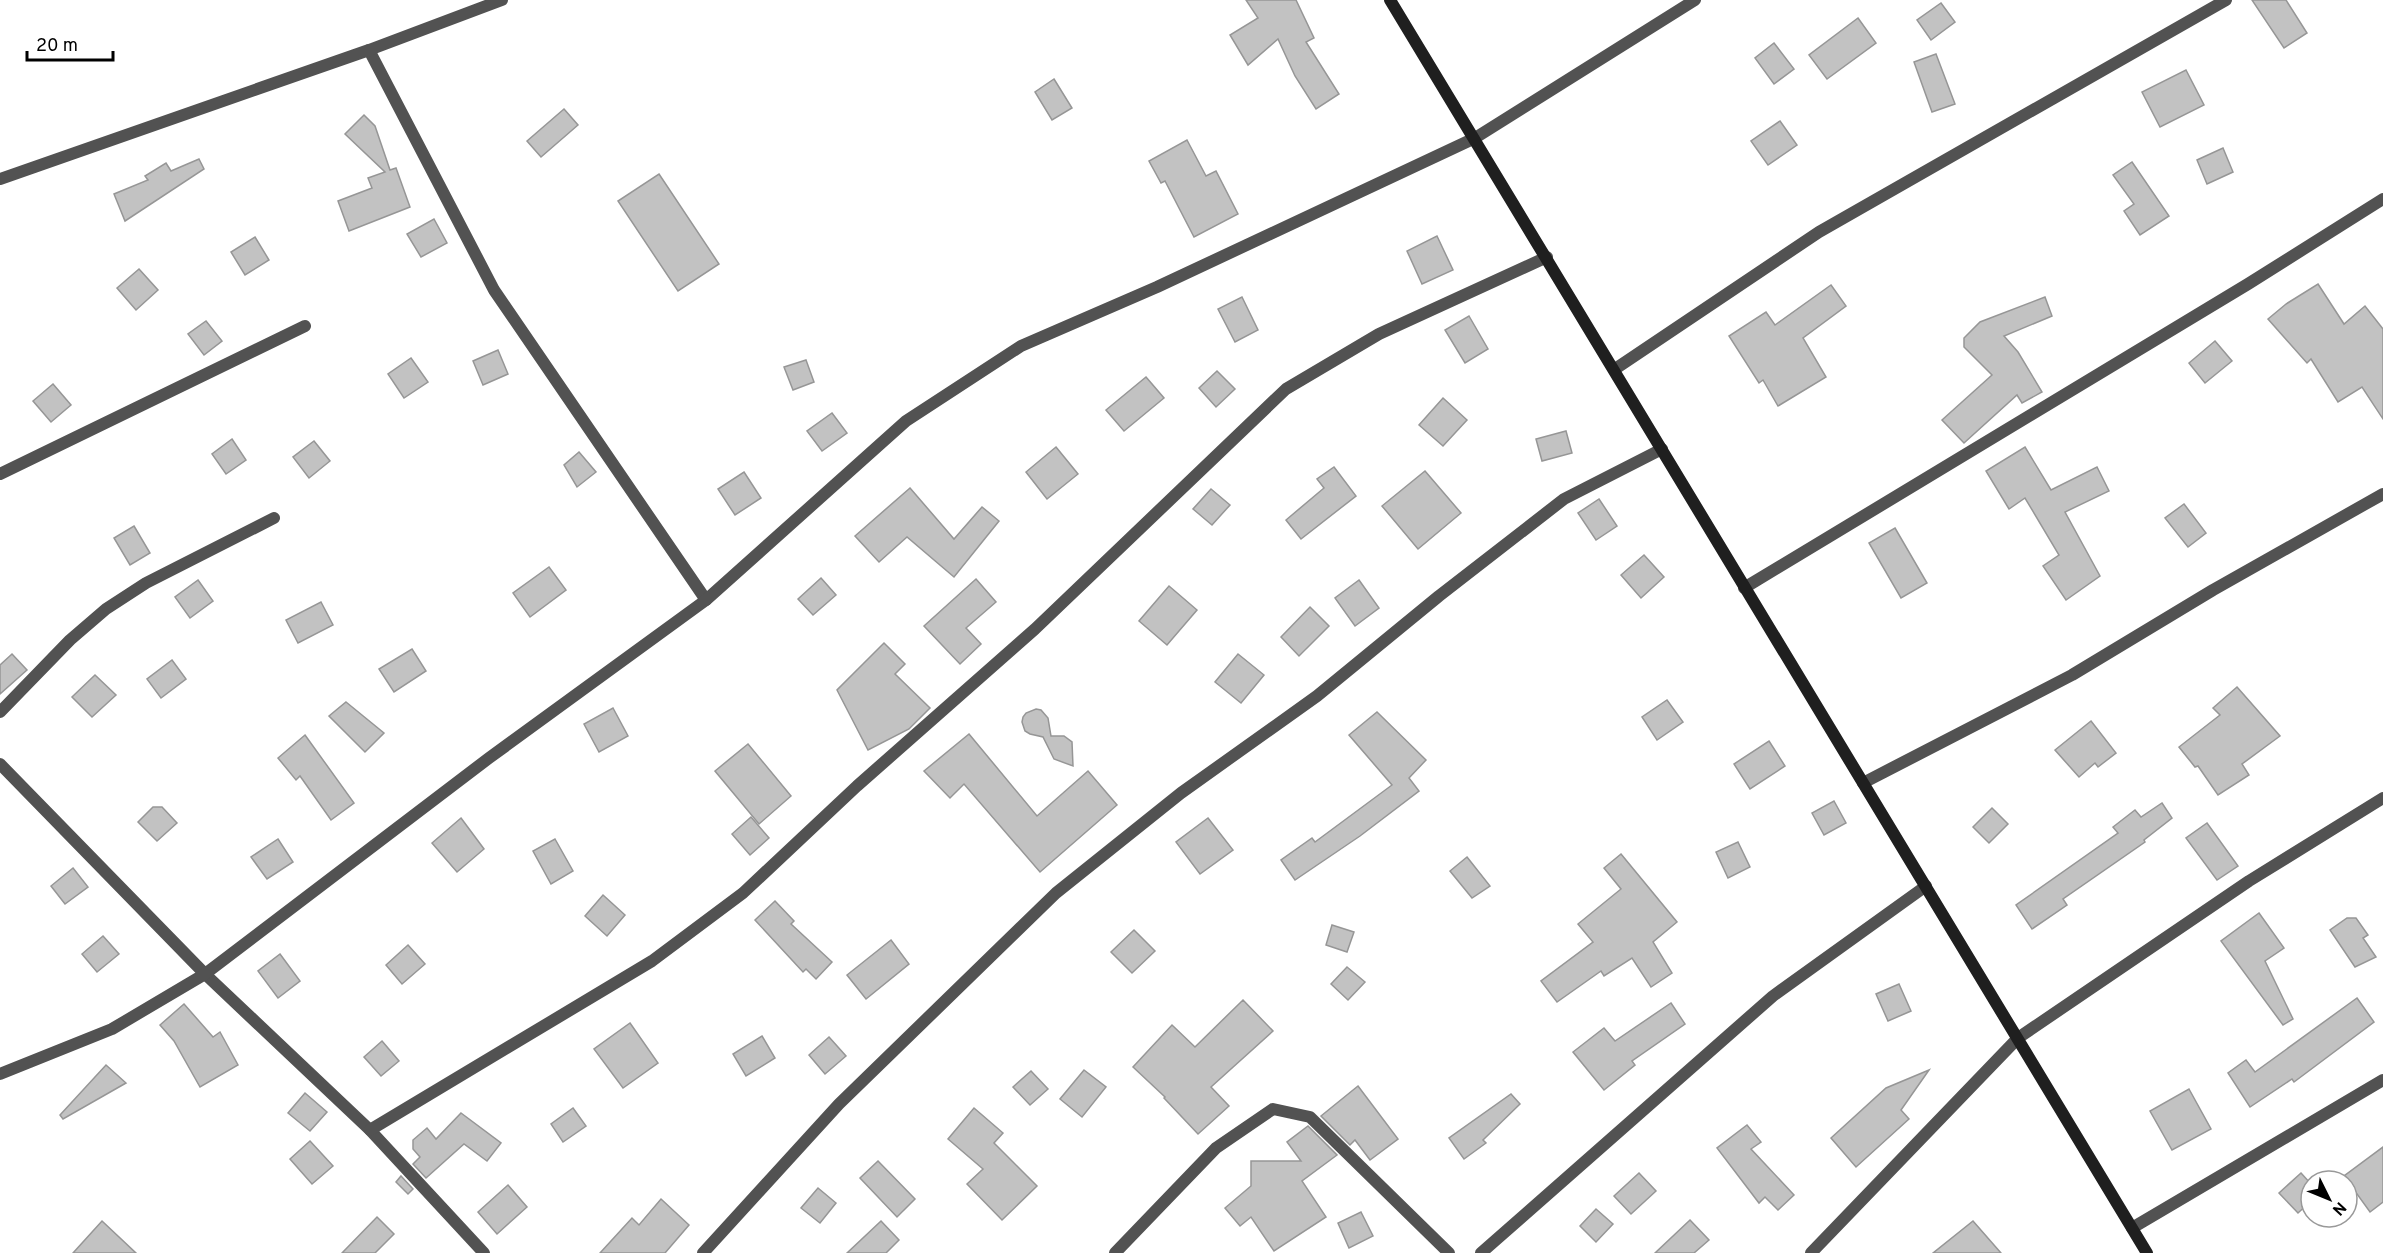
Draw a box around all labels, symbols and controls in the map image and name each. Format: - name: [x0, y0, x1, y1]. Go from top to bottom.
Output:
- scale bar: [27, 24, 112, 62]
- text: 20 m: [36, 35, 78, 58]
- north arrow: [2299, 1169, 2359, 1229]
- text: N: [2327, 1197, 2350, 1219]

